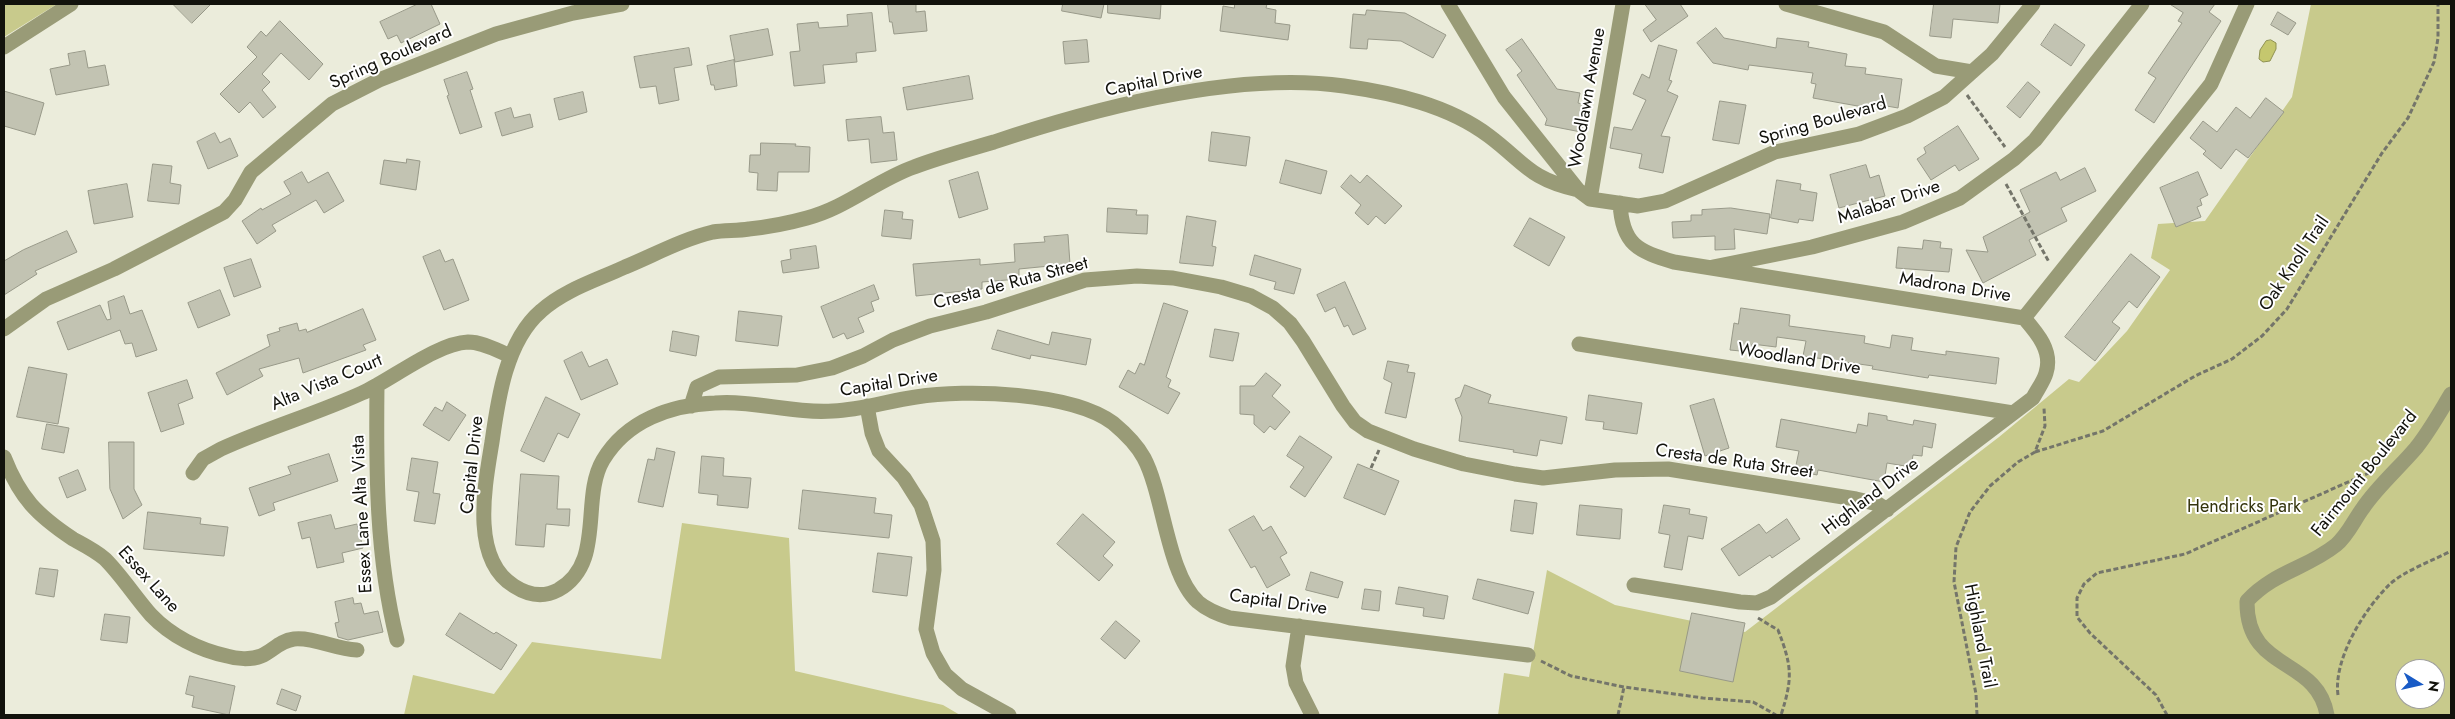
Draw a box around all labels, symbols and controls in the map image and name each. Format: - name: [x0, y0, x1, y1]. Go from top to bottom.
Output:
- street label: Spring Boulevard: [327, 21, 455, 95]
- street label: Woodlawn Avenue: [1565, 26, 1611, 170]
- street label: Capital Drive: [1104, 62, 1204, 102]
- street label: Spring Boulevard: [1757, 93, 1889, 151]
- street label: Malabar Drive: [1835, 176, 1943, 230]
- street label: Oak Knoll Trail: [2255, 212, 2335, 316]
- street label: Cresta de Ruta Street: [931, 253, 1091, 315]
- street label: Madrona Drive: [1898, 269, 2012, 307]
- street label: Woodland Drive: [1736, 340, 1862, 380]
- street label: Alta Vista Court: [268, 350, 386, 416]
- street label: Capital Drive: [839, 366, 939, 402]
- street label: Fairmount Boulevard: [2308, 407, 2422, 541]
- street label: Capital Drive: [457, 415, 489, 515]
- street label: Essex Lane Alta Vista: [348, 434, 378, 594]
- street label: Cresta de Ruta Street: [1654, 440, 1814, 484]
- street label: Highland Drive: [1819, 454, 1923, 540]
- park label: Hendricks Park: [2187, 497, 2301, 519]
- street label: Essex Lane: [113, 542, 183, 618]
- street label: Highland Trail: [1958, 582, 2000, 690]
- street label: Capital Drive: [1228, 585, 1328, 621]
- north arrow: [2395, 659, 2445, 709]
- text: N: [2423, 679, 2445, 693]

